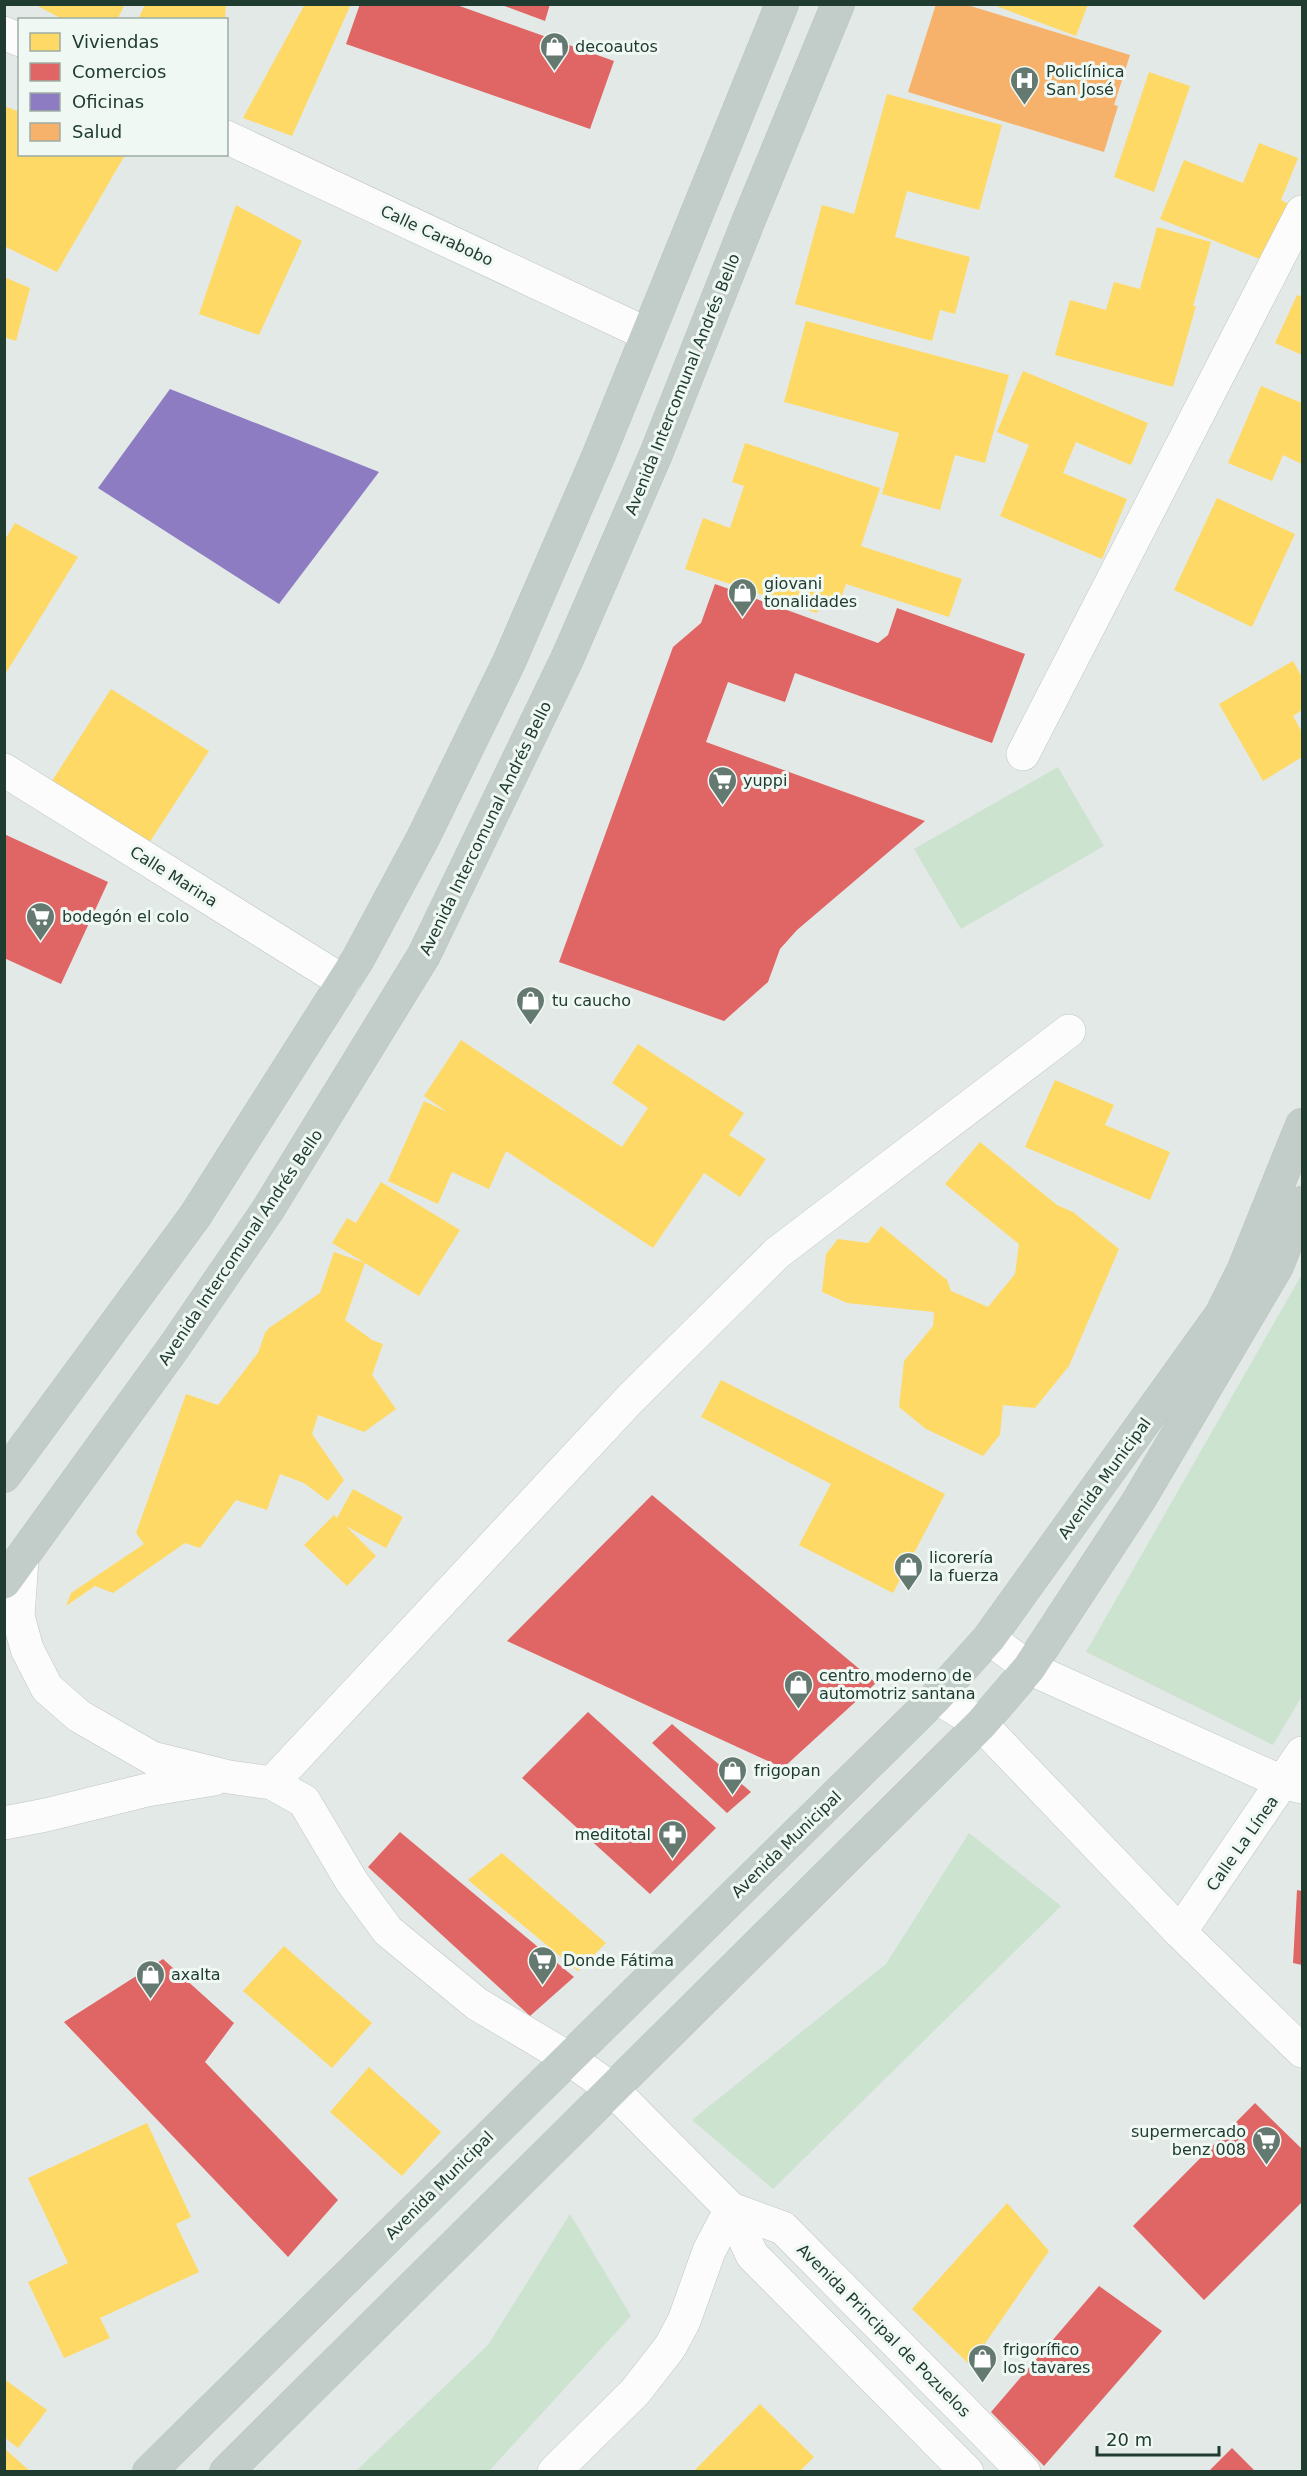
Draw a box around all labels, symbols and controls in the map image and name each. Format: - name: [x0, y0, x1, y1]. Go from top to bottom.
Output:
- legend: [18, 18, 228, 156]
- shop icon: decoautos: [538, 30, 570, 72]
- text: Viviendas: [72, 31, 159, 52]
- place label: decoautos: [575, 37, 658, 56]
- text: Comercios: [72, 61, 166, 82]
- place label: Policlínica San José: [1046, 62, 1125, 99]
- hospital icon: Policlínica San José: [1009, 64, 1041, 106]
- text: Oficinas: [72, 91, 144, 112]
- text: Salud: [72, 121, 122, 142]
- street label: Calle Carabobo: [377, 201, 496, 270]
- street label: Avenida Intercomunal Andrés Bello: [621, 251, 744, 518]
- place label: giovani tonalidades: [764, 574, 857, 611]
- shop icon: giovani tonalidades: [727, 576, 759, 618]
- street label: Avenida Intercomunal Andrés Bello: [415, 698, 555, 958]
- supermarket icon: yuppi: [706, 764, 738, 806]
- place label: yuppi: [743, 771, 787, 790]
- street label: Calle Marina: [127, 842, 221, 911]
- supermarket icon: bodegón el colo: [25, 900, 57, 942]
- place label: bodegón el colo: [62, 907, 189, 926]
- shop icon: tu caucho: [515, 984, 547, 1026]
- place label: tu caucho: [552, 991, 631, 1010]
- street label: Avenida Intercomunal Andrés Bello: [154, 1126, 327, 1369]
- street label: Avenida Municipal: [1054, 1414, 1155, 1543]
- place label: licorería la fuerza: [929, 1548, 999, 1585]
- shop icon: licorería la fuerza: [892, 1550, 924, 1592]
- place label: centro moderno de automotriz santana: [819, 1666, 975, 1703]
- shop icon: centro moderno de automotriz santana: [782, 1668, 814, 1710]
- shop icon: frigopan: [717, 1754, 749, 1796]
- place label: frigopan: [754, 1761, 821, 1780]
- street label: Avenida Municipal: [728, 1787, 845, 1902]
- street label: Calle La Línea: [1203, 1792, 1282, 1895]
- pharmacy icon: meditotal: [656, 1818, 688, 1860]
- place label: meditotal: [574, 1825, 651, 1844]
- supermarket icon: Donde Fátima: [526, 1944, 558, 1986]
- place label: Donde Fátima: [563, 1951, 674, 1970]
- shop icon: axalta: [134, 1958, 166, 2000]
- place label: axalta: [171, 1965, 221, 1984]
- place label: supermercado benz 008: [1131, 2122, 1246, 2159]
- supermarket icon: supermercado benz 008: [1251, 2124, 1283, 2166]
- street label: Avenida Municipal: [381, 2127, 497, 2243]
- street label: Avenida Principal de Pozuelos: [793, 2240, 974, 2421]
- place label: frigorífico los tavares: [1003, 2340, 1090, 2377]
- shop icon: frigorífico los tavares: [966, 2342, 998, 2384]
- scale bar: [1097, 2419, 1218, 2457]
- text: 20 m: [1106, 2429, 1152, 2450]

